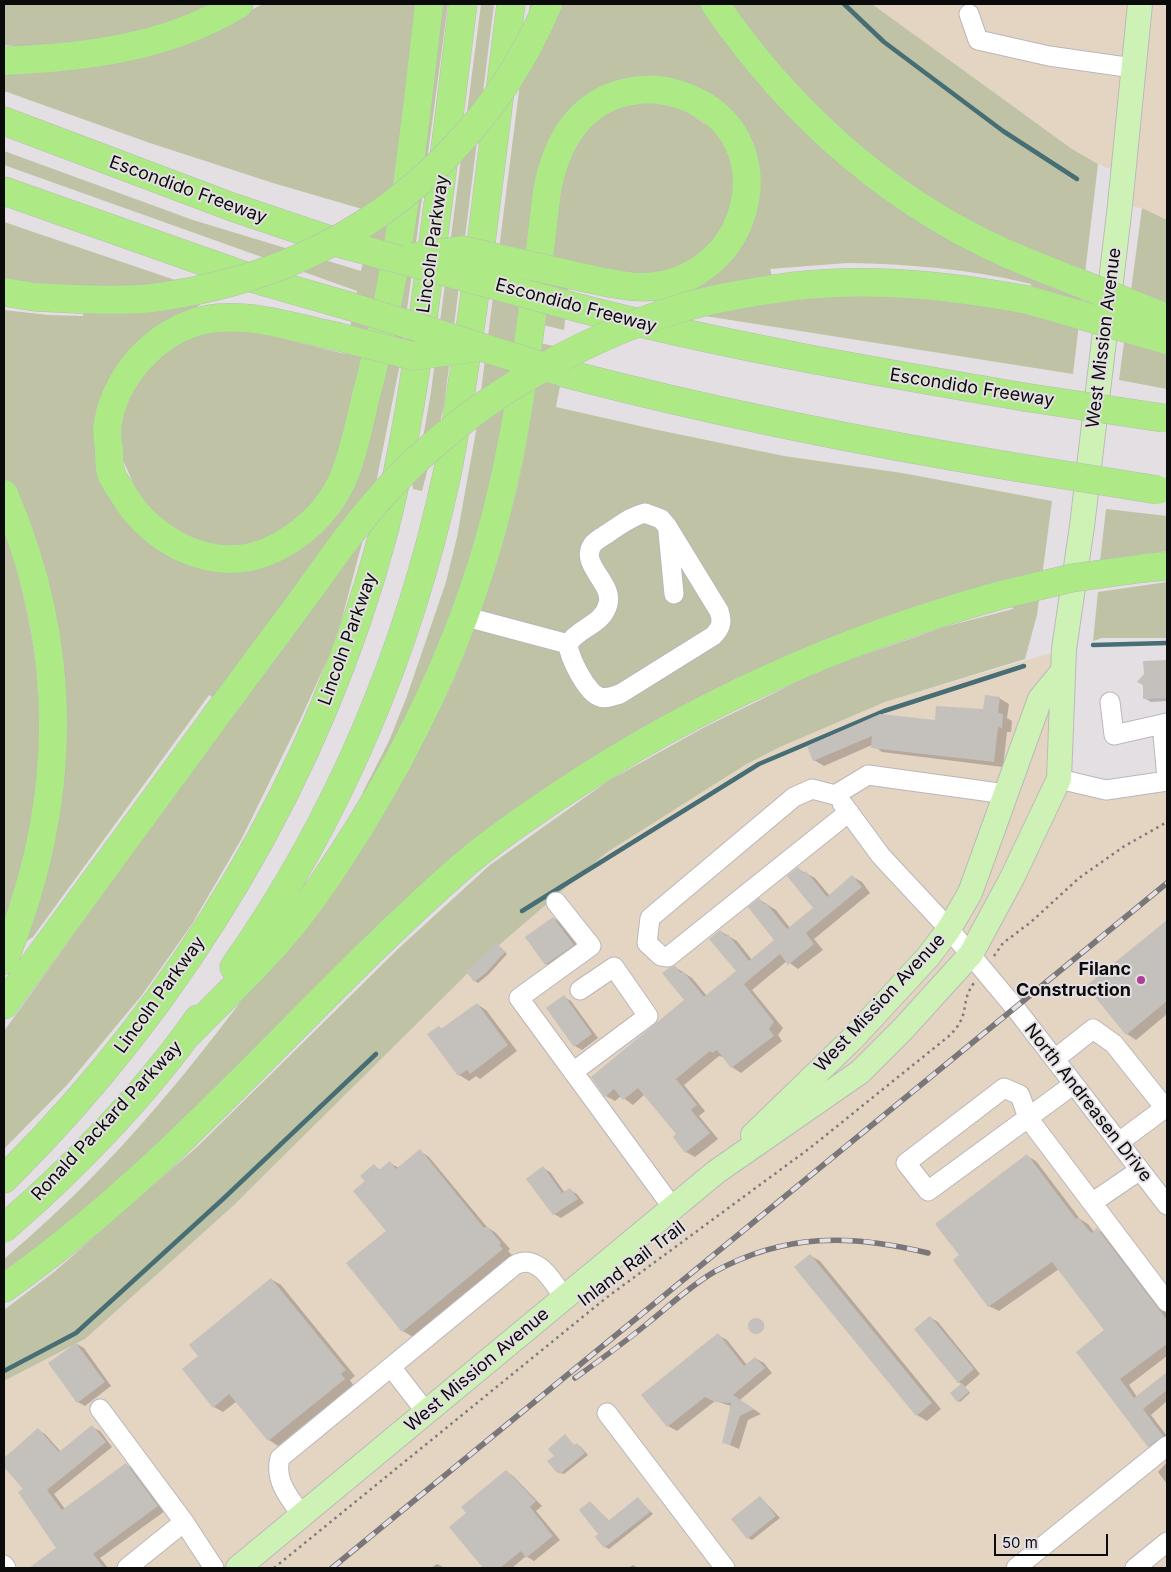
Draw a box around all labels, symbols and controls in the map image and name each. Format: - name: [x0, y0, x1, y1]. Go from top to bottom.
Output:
- street label: Escondido Freeway: [106, 151, 270, 229]
- street label: Lincoln Parkway: [413, 173, 453, 315]
- street label: West Mission Avenue: [1082, 247, 1126, 429]
- street label: Escondido Freeway: [493, 274, 659, 338]
- street label: Escondido Freeway: [888, 364, 1056, 412]
- street label: Lincoln Parkway: [314, 570, 382, 708]
- street label: West Mission Avenue: [810, 929, 950, 1077]
- street label: Lincoln Parkway: [110, 932, 210, 1058]
- place label: Filanc Construction: [1016, 959, 1131, 1002]
- marker: Filanc Construction: [1135, 974, 1147, 986]
- street label: North Andreasen Drive: [1020, 1020, 1156, 1186]
- street label: Ronald Packard Parkway: [27, 1036, 187, 1206]
- street label: Inland Rail Trail: [574, 1217, 690, 1311]
- street label: West Mission Avenue: [401, 1303, 553, 1437]
- scale bar: [996, 1524, 1110, 1556]
- text: 50 m: [1002, 1533, 1038, 1552]

